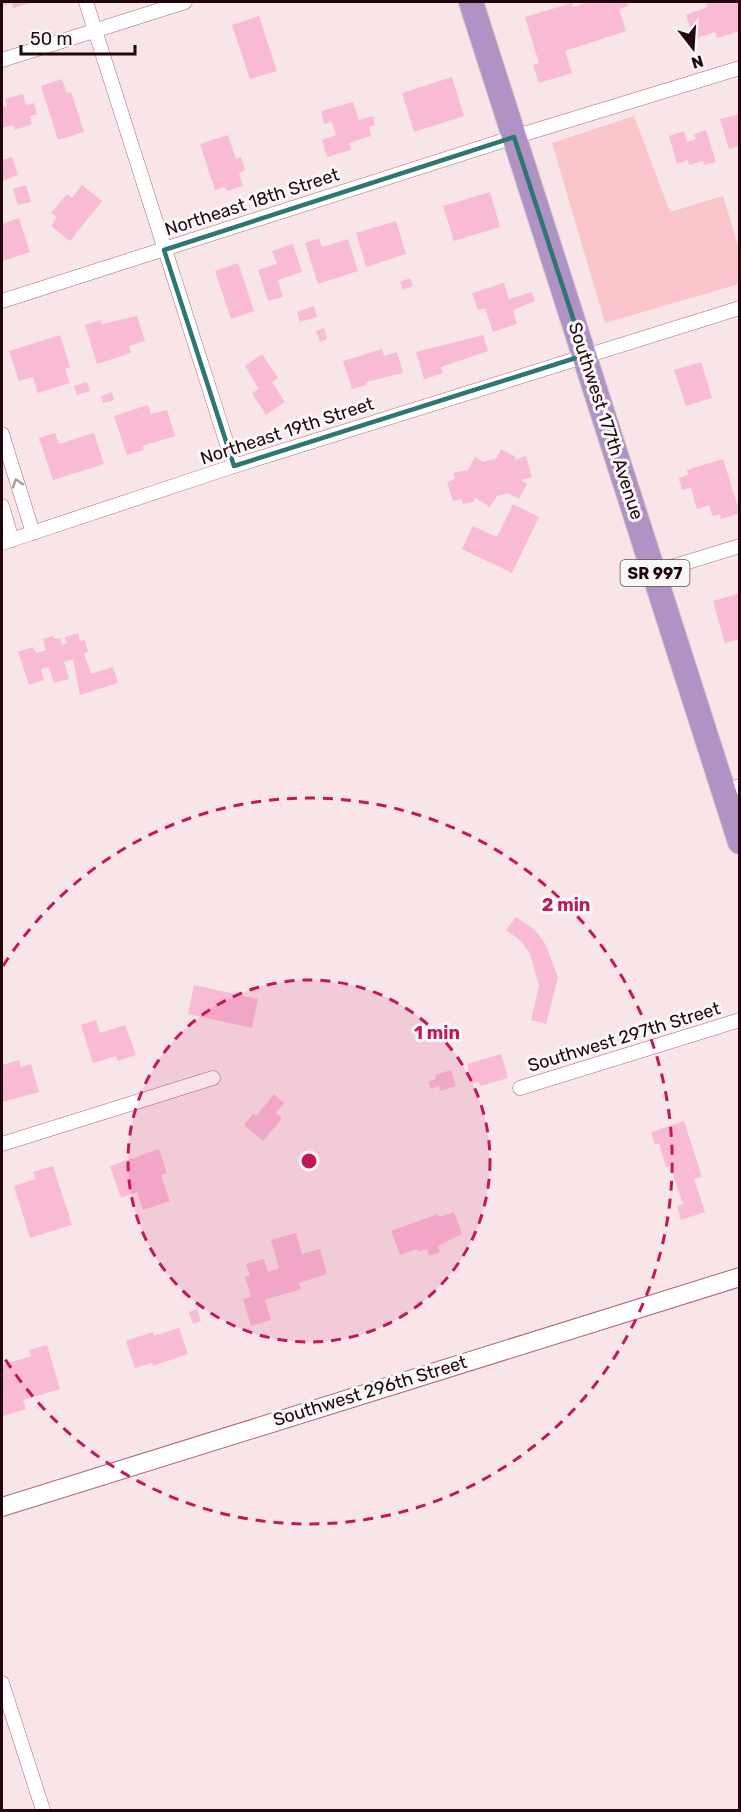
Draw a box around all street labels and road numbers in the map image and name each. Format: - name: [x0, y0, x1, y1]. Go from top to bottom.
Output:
- street label: Northeast 18th Street: [162, 163, 342, 241]
- street label: Southwest 177th Avenue: [564, 320, 648, 522]
- street label: Northeast 19th Street: [197, 393, 377, 469]
- road number: SR 997: [620, 560, 690, 586]
- street label: Southwest 297th Street: [525, 997, 723, 1077]
- street label: Southwest 296th Street: [270, 1351, 470, 1431]

